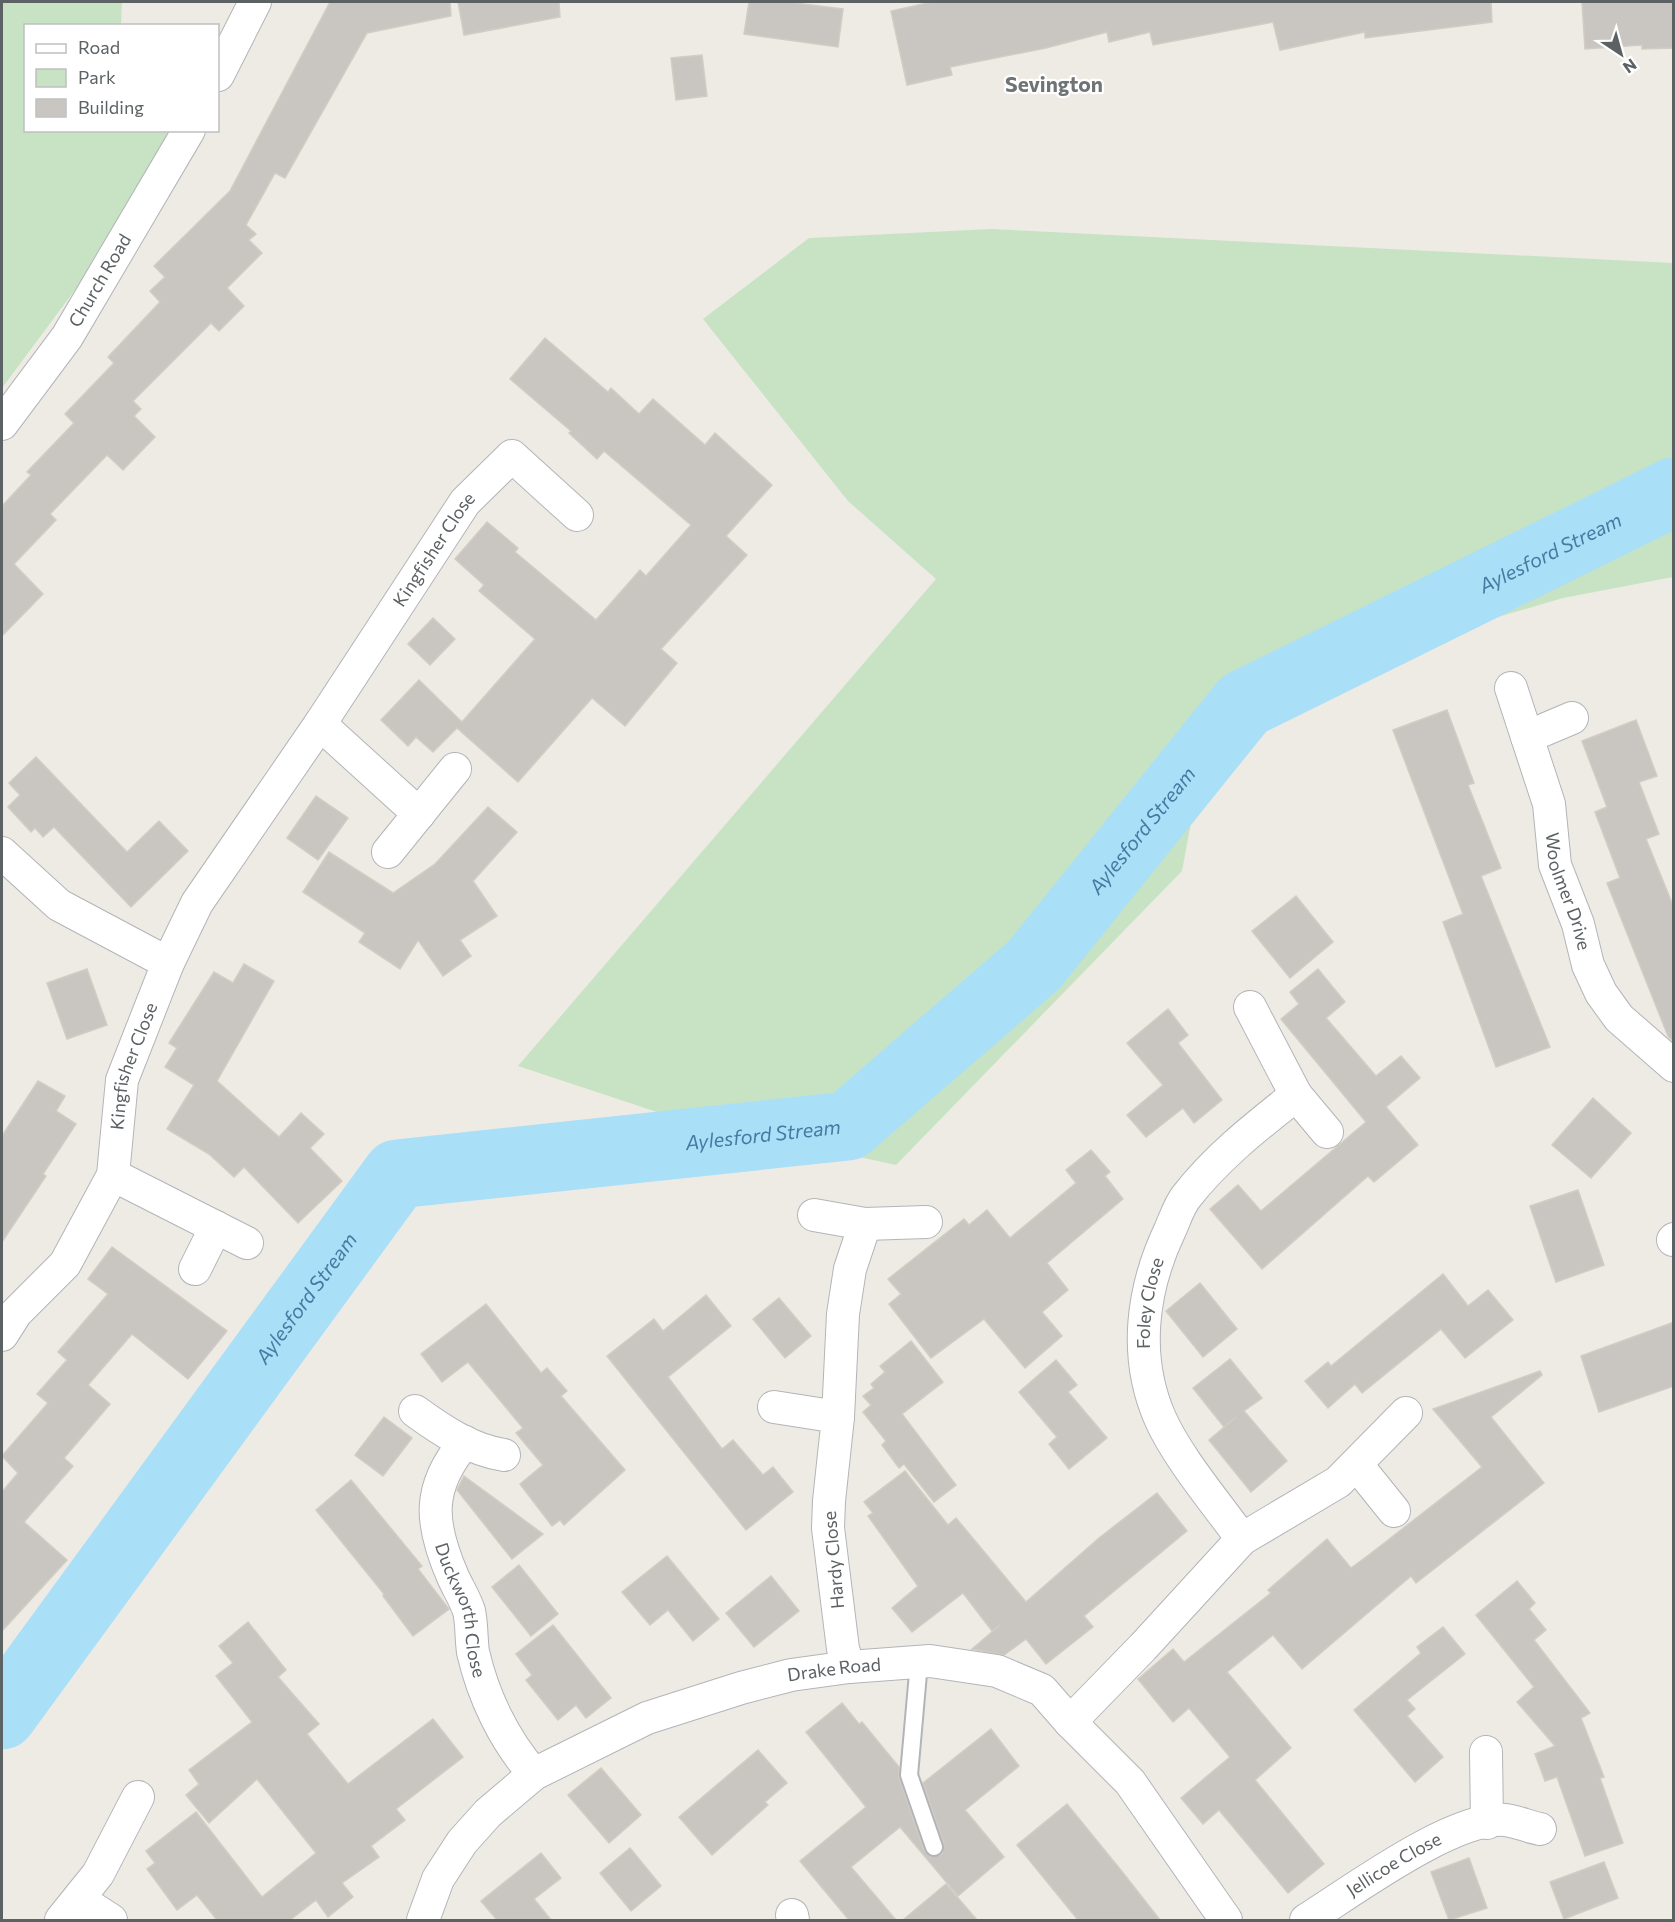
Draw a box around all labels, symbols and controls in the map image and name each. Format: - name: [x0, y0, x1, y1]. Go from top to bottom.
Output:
- legend: [24, 24, 219, 132]
- north arrow: [1591, 24, 1651, 84]
- text: Road: [78, 36, 120, 58]
- text: N: [1620, 55, 1641, 78]
- text: Park: [78, 66, 116, 88]
- district label: Sevington: [1005, 71, 1103, 96]
- text: Building: [78, 96, 144, 118]
- street label: Church Road: [63, 230, 135, 331]
- street label: Kingfisher Close: [388, 487, 479, 610]
- water label: Aylesford Stream: [1474, 507, 1625, 598]
- water label: Aylesford Stream: [1083, 762, 1200, 899]
- street label: Woolmer Drive: [1542, 831, 1596, 952]
- street label: Kingfisher Close: [105, 999, 161, 1131]
- water label: Aylesford Stream: [683, 1114, 842, 1154]
- water label: Aylesford Stream: [249, 1228, 361, 1369]
- street label: Foley Close: [1132, 1254, 1168, 1349]
- street label: Hardy Close: [818, 1510, 848, 1610]
- street label: Duckworth Close: [431, 1540, 491, 1680]
- street label: Drake Road: [786, 1653, 882, 1685]
- street label: Jellicoe Close: [1342, 1827, 1444, 1901]

